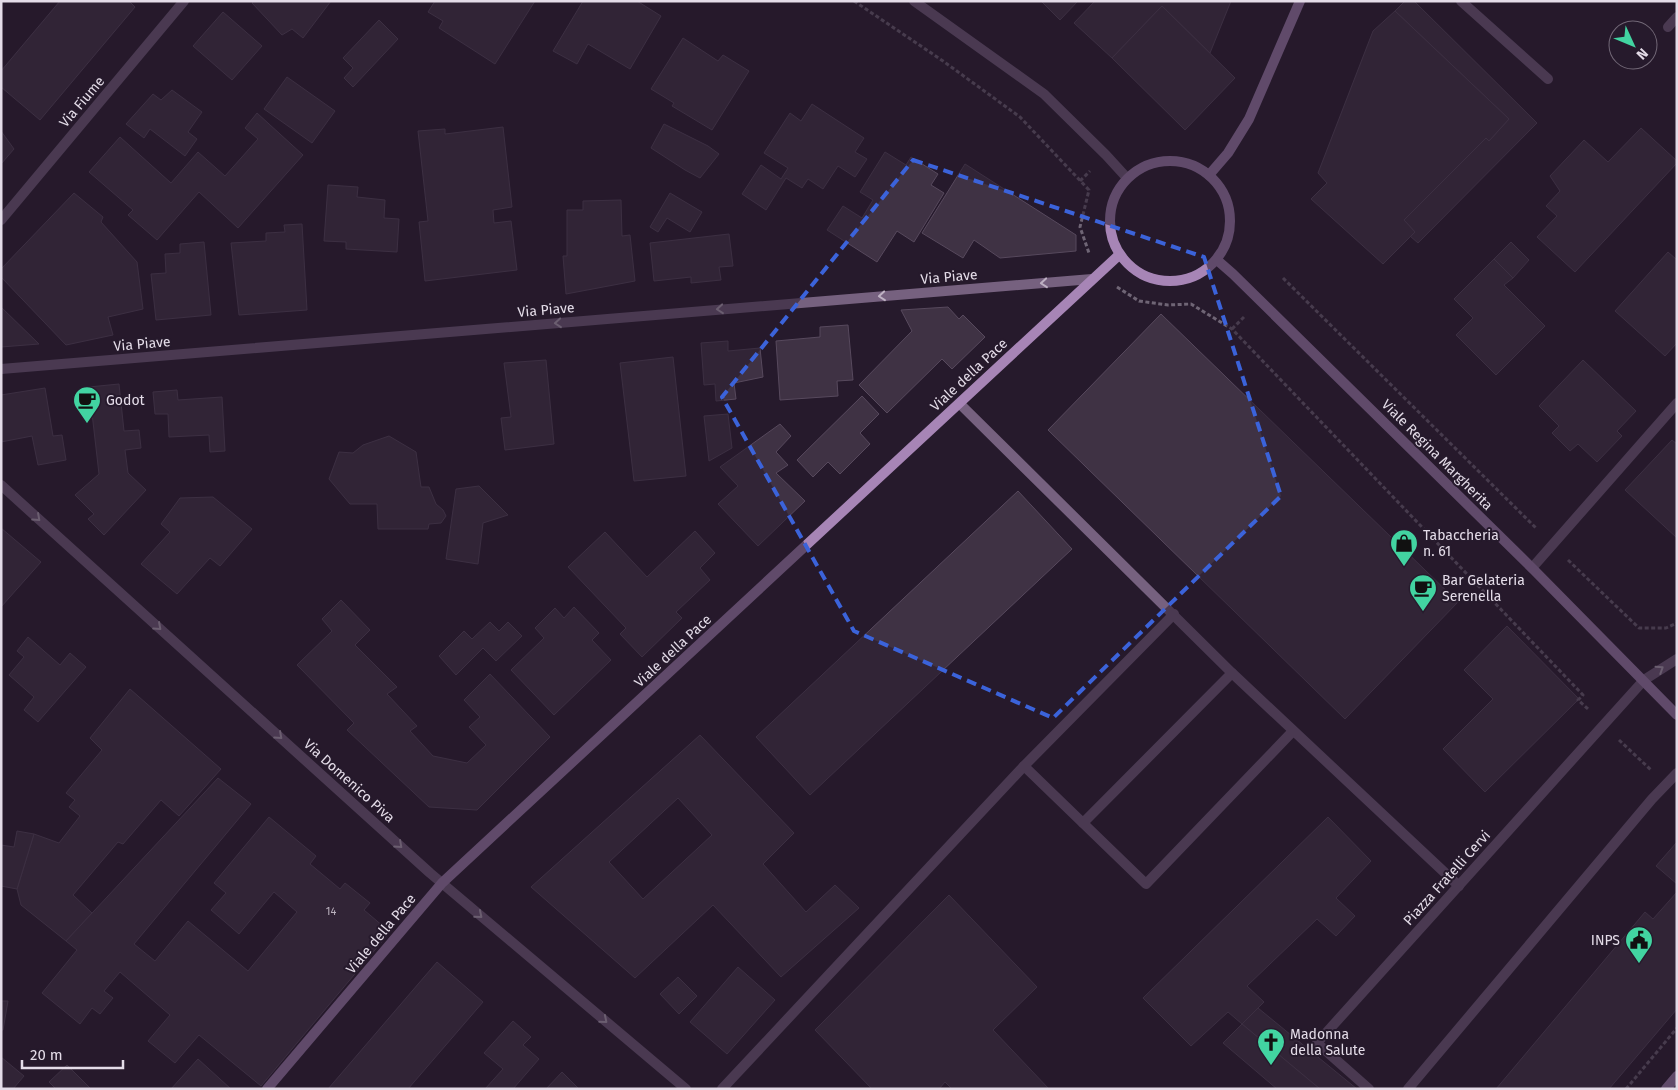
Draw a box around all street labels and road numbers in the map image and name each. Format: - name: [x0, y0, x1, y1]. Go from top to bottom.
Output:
- street label: Via Fiume: [56, 73, 108, 131]
- street label: Via Piave: [920, 266, 978, 288]
- street label: Via Piave: [517, 299, 575, 321]
- street label: Via Piave: [113, 333, 171, 355]
- street label: Viale della Pace: [927, 335, 1011, 415]
- street label: Viale Regina Margherita: [1378, 396, 1496, 514]
- street label: Viale della Pace: [631, 611, 715, 691]
- street label: Via Domenico Piva: [300, 736, 398, 826]
- street label: Piazza Fratelli Cervi: [1400, 827, 1494, 929]
- street label: Viale della Pace: [343, 891, 419, 977]

